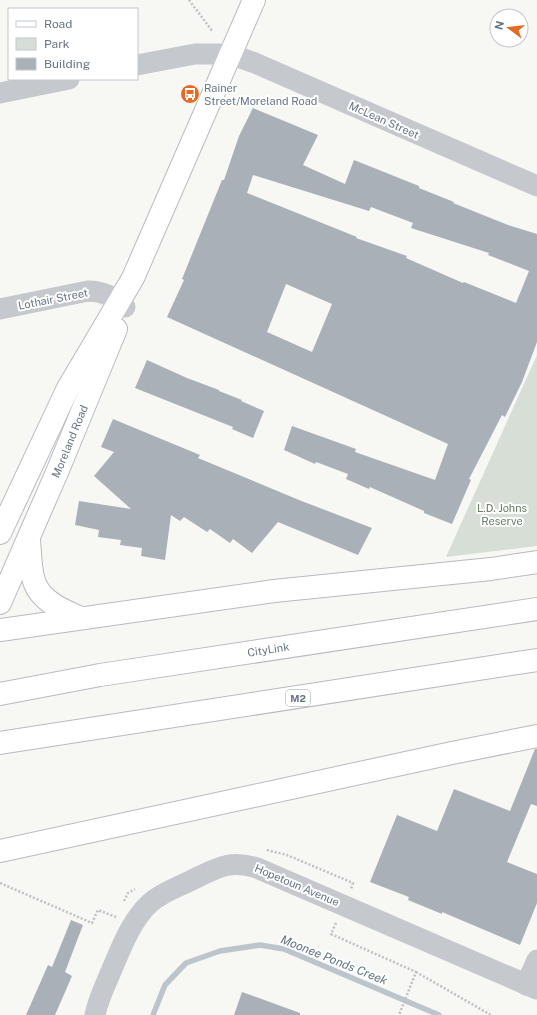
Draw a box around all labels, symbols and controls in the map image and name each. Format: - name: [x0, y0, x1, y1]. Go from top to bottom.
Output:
- legend: [8, 8, 138, 80]
- north arrow: [489, 8, 529, 48]
- text: Road: [44, 17, 72, 31]
- text: N: [492, 20, 506, 31]
- text: Park: [44, 37, 70, 51]
- text: Building: [44, 57, 90, 71]
- place label: Rainer Street/Moreland Road: [204, 82, 317, 107]
- bus stop icon: Rainer Street/Moreland Road: [179, 83, 201, 105]
- street label: McLean Street: [347, 99, 421, 141]
- street label: Lothair Street: [17, 286, 89, 312]
- street label: Moreland Road: [49, 403, 90, 480]
- park label: L.D. Johns Reserve: [477, 502, 528, 527]
- street label: CityLink: [247, 640, 290, 659]
- road number: M2: [286, 690, 310, 706]
- street label: Hopetoun Avenue: [253, 862, 341, 908]
- water label: Moonee Ponds Creek: [279, 932, 390, 988]

